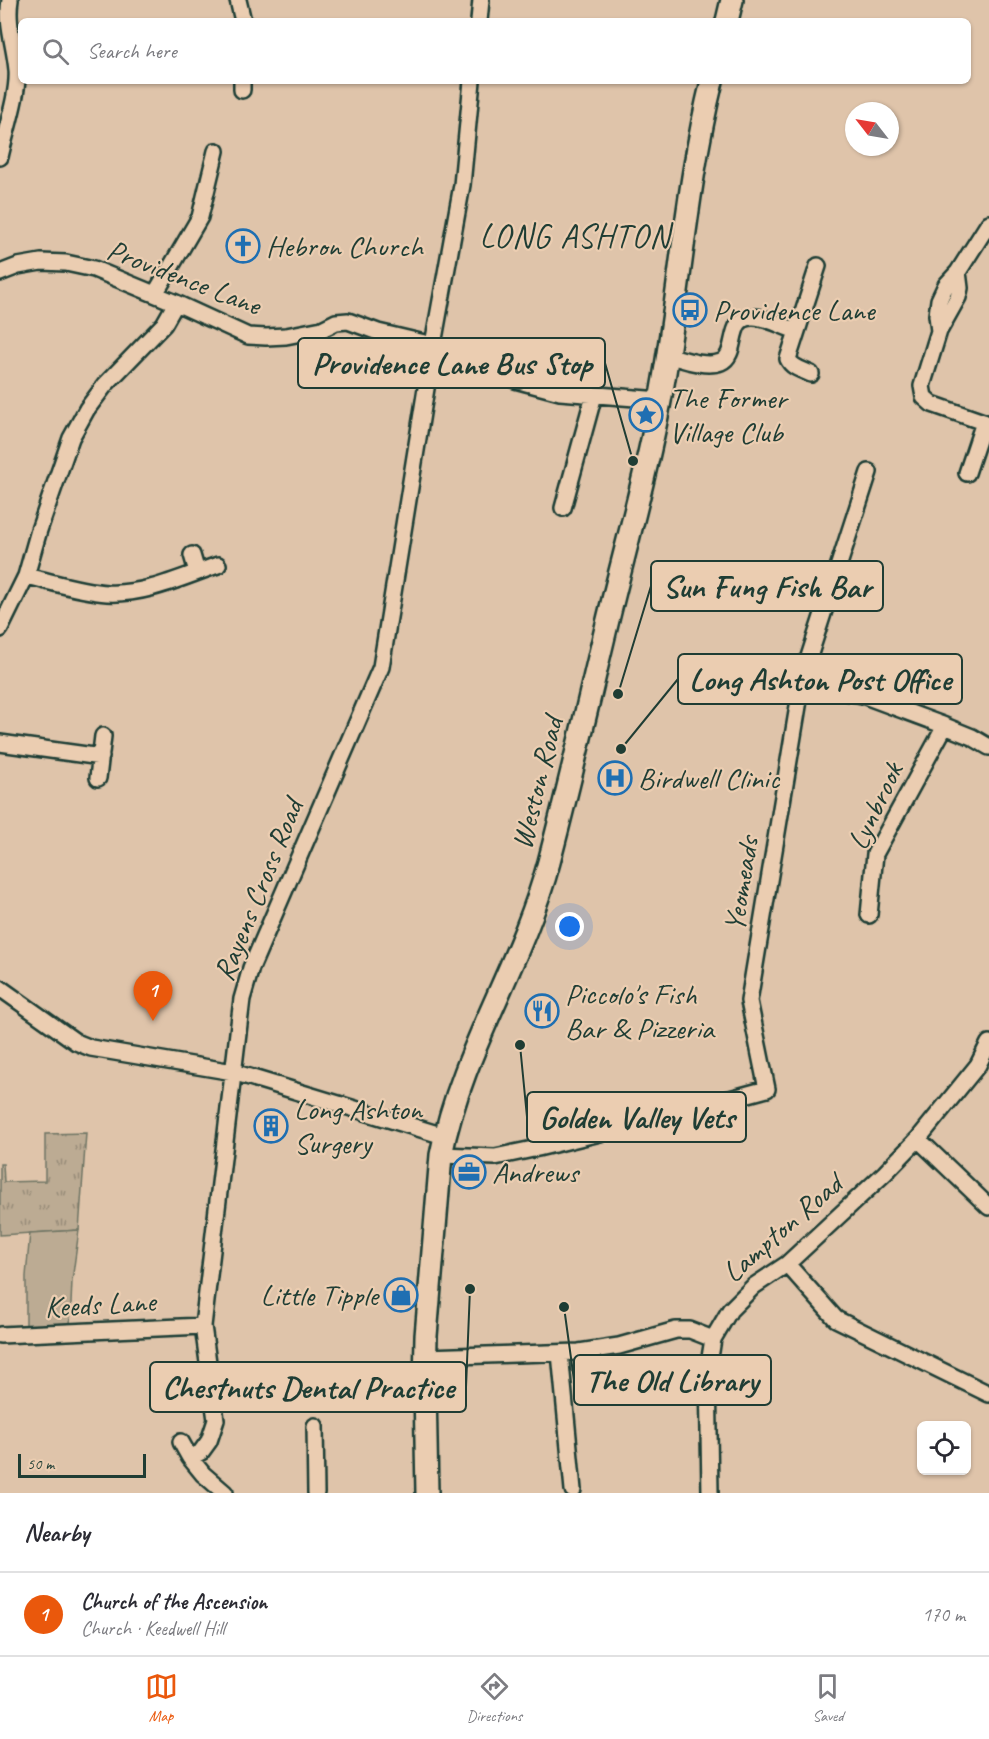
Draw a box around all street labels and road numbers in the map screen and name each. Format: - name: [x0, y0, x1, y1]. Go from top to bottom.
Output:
- street label: Providence Lane: [102, 230, 268, 324]
- street label: Weston Road: [502, 709, 573, 853]
- street label: Lynbrook: [838, 754, 913, 856]
- street label: Rayens Cross Road: [204, 790, 313, 986]
- street label: Yeomeads: [715, 831, 768, 934]
- street label: Lampton Road: [714, 1163, 853, 1290]
- street label: Keeds Lane: [44, 1282, 159, 1326]

